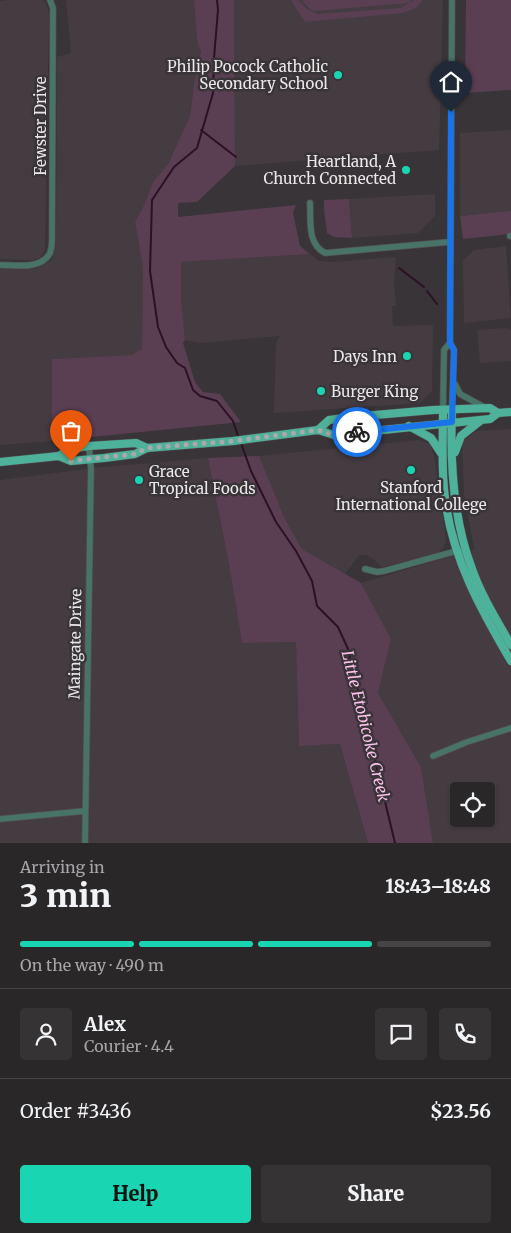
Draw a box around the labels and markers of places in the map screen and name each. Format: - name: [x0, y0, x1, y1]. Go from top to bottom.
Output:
- place label: Philip Pocock Catholic Secondary School: [167, 57, 328, 93]
- pin: [430, 61, 472, 112]
- marker: Philip Pocock Catholic Secondary School: [332, 69, 344, 81]
- place label: Heartland, A Church Connected: [264, 152, 396, 188]
- marker: Heartland, A Church Connected: [400, 164, 412, 176]
- place label: Days Inn: [333, 347, 397, 366]
- marker: Days Inn: [401, 350, 413, 362]
- place label: Burger King: [331, 382, 418, 401]
- marker: Burger King: [315, 385, 327, 397]
- pin: [50, 410, 92, 461]
- place label: Grace Tropical Foods: [149, 462, 256, 498]
- marker: Stanford International College: [405, 464, 417, 476]
- marker: Grace Tropical Foods: [133, 474, 145, 486]
- place label: Stanford International College: [335, 478, 487, 514]

